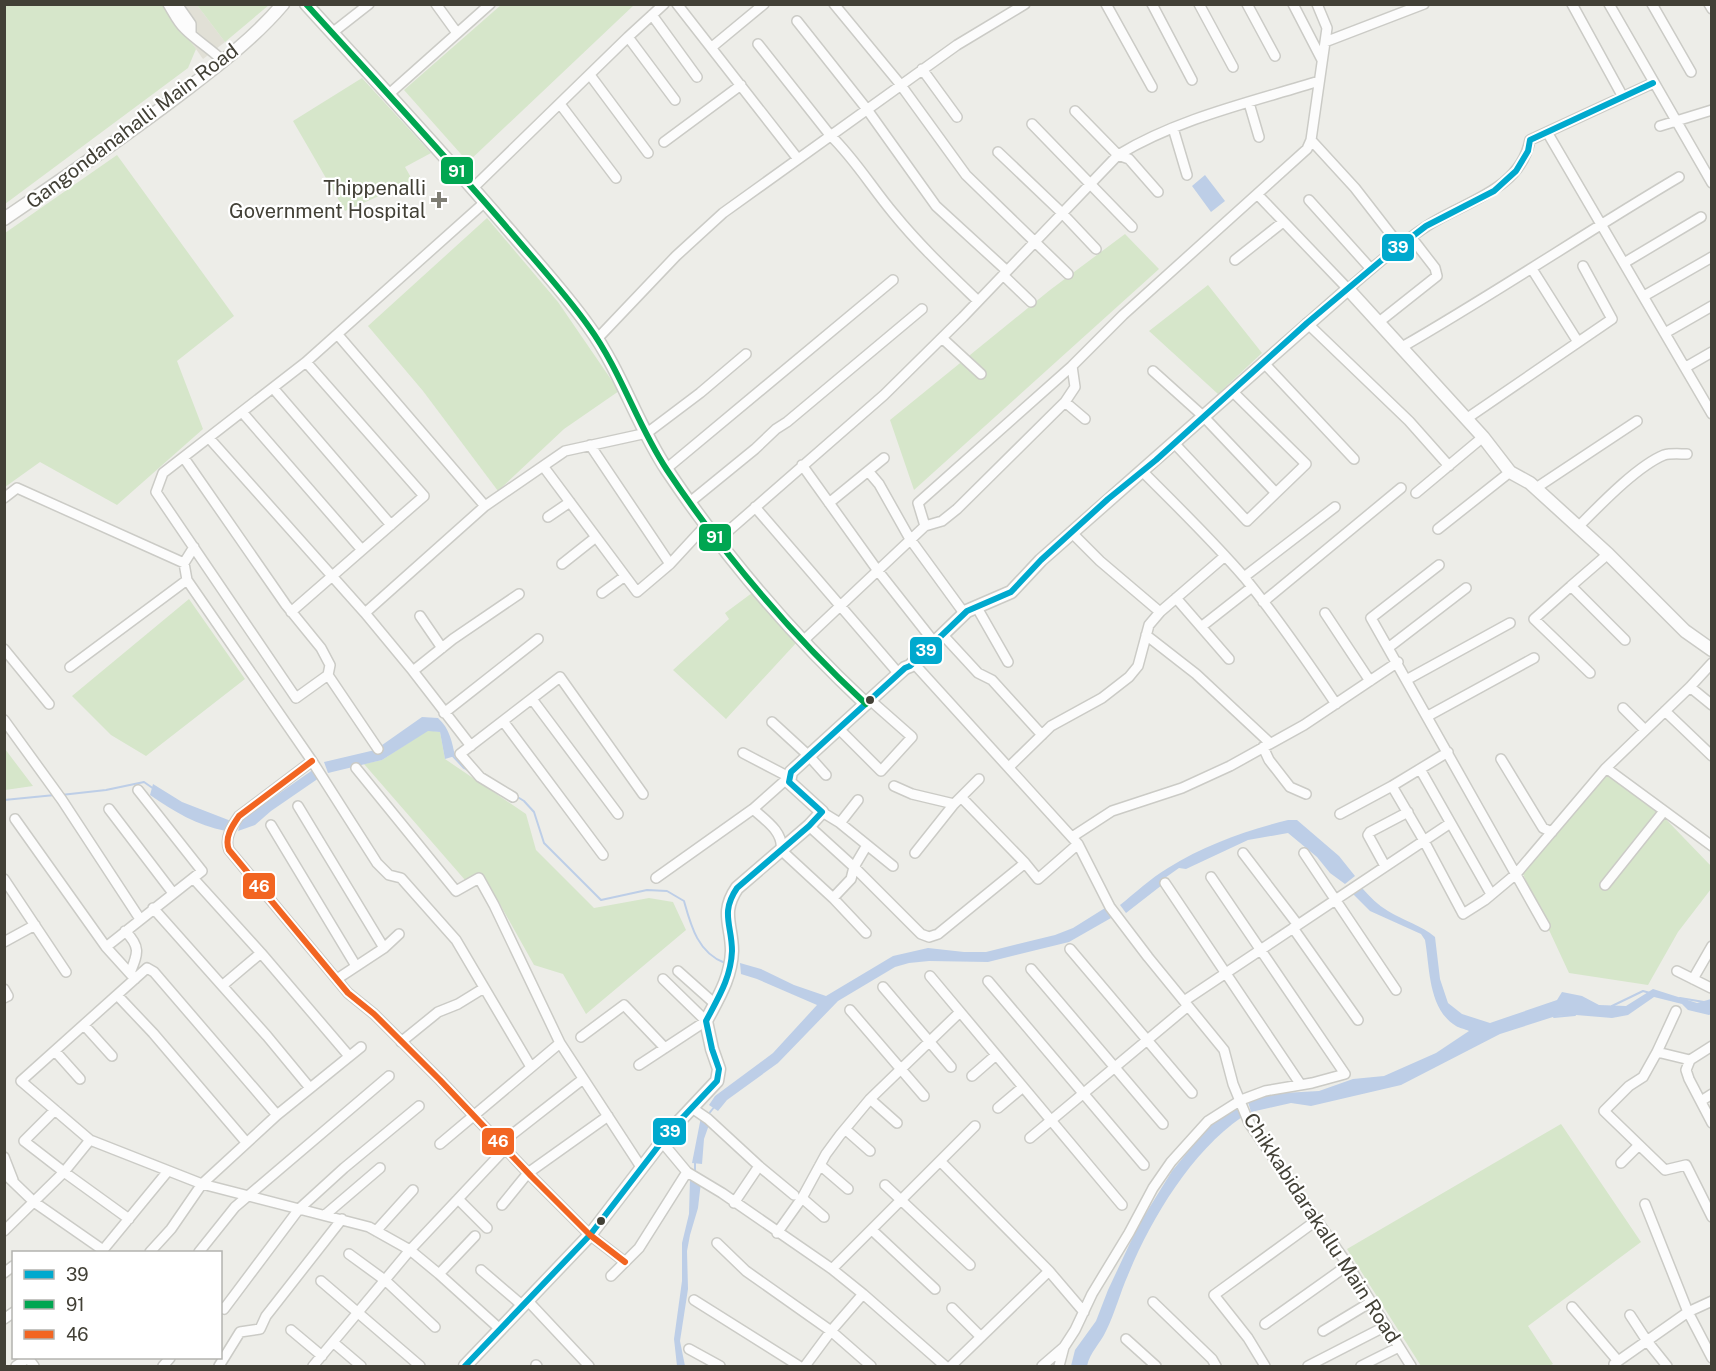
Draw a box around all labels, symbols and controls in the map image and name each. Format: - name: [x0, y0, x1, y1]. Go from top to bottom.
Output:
- street label: Gangondanahalli Main Road: [21, 38, 243, 214]
- line badge: 91: [440, 156, 474, 185]
- text: 91: [448, 162, 466, 181]
- place label: Thippenalli Government Hospital: [229, 176, 426, 223]
- marker: Thippenalli Government Hospital: [430, 191, 448, 209]
- line badge: 39: [1381, 233, 1415, 262]
- text: 39: [1387, 238, 1409, 257]
- line badge: 91: [698, 523, 732, 552]
- text: 91: [706, 528, 724, 547]
- line badge: 39: [909, 636, 943, 665]
- text: 39: [915, 641, 937, 660]
- unlabelled marker: [864, 694, 876, 706]
- line badge: 46: [242, 872, 276, 900]
- text: 46: [248, 877, 270, 896]
- street label: Chikkabidarakallu Main Road: [1239, 1108, 1405, 1348]
- line badge: 39: [652, 1117, 687, 1146]
- text: 39: [659, 1122, 681, 1141]
- line badge: 46: [481, 1127, 515, 1156]
- text: 46: [487, 1132, 509, 1151]
- unlabelled marker: [595, 1215, 607, 1227]
- legend: [12, 1251, 222, 1359]
- text: 39: [66, 1264, 88, 1285]
- text: 91: [66, 1294, 85, 1315]
- text: 46: [66, 1324, 89, 1345]

